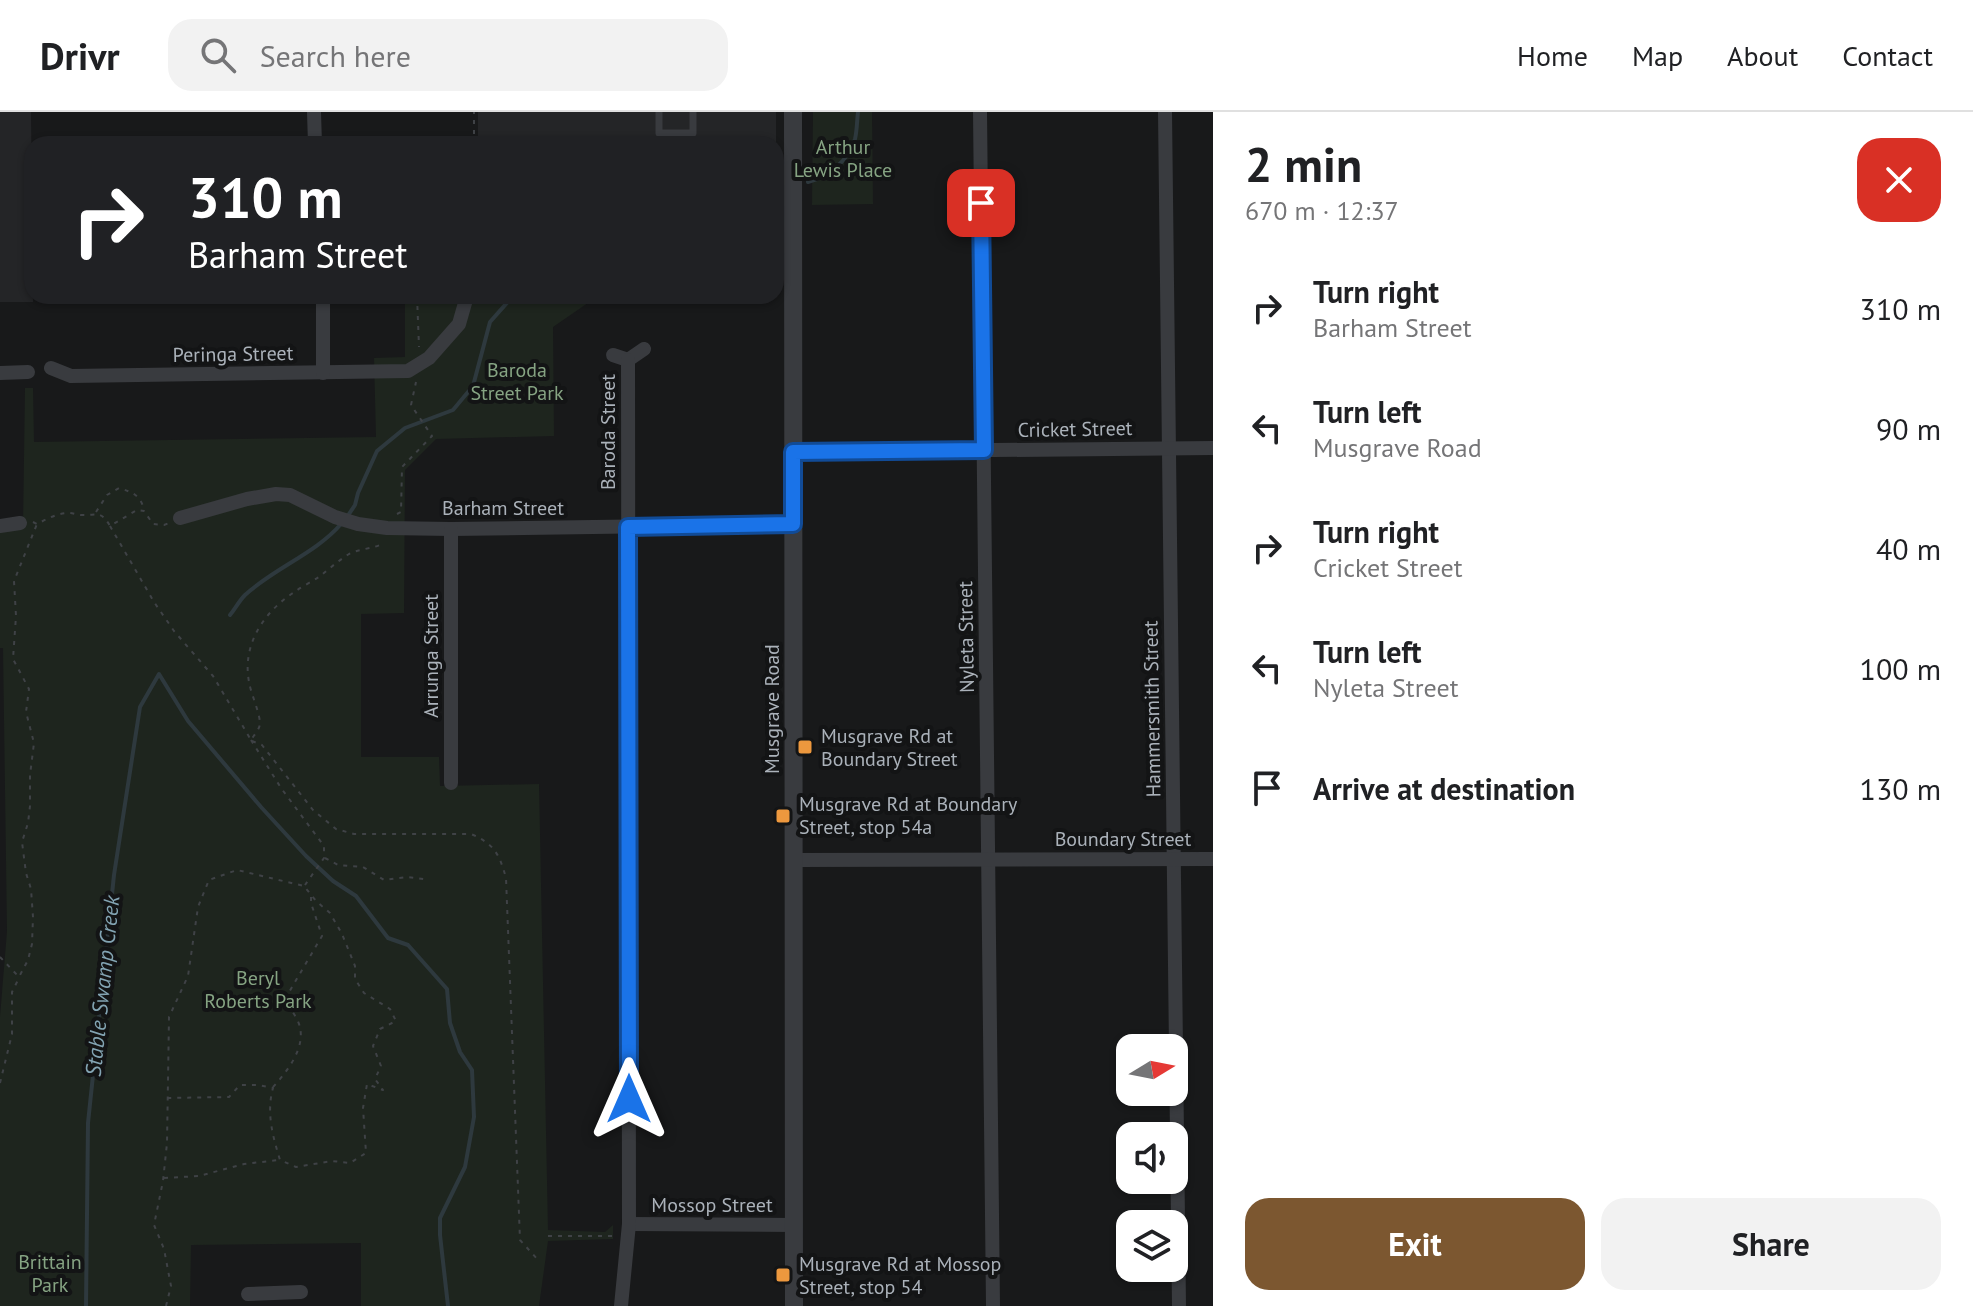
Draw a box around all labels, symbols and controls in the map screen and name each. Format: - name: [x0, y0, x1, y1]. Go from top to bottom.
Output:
- search box: [168, 19, 728, 91]
- text: Drivr: [40, 31, 120, 80]
- icon: search: [196, 33, 240, 77]
- text: Search here: [260, 36, 411, 75]
- text: Home: [1517, 37, 1588, 74]
- text: Map: [1632, 37, 1683, 74]
- text: About: [1727, 37, 1798, 74]
- text: Contact: [1842, 37, 1933, 74]
- text: 2 min: [1245, 133, 1362, 195]
- park label: Arthur Lewis Place: [794, 134, 892, 183]
- button: close: [1857, 138, 1941, 222]
- text: 310 m: [188, 161, 343, 233]
- icon: right: [56, 168, 160, 272]
- pin: [947, 169, 1015, 237]
- icon: arrive: [959, 181, 1003, 225]
- text: 670 m · 12:37: [1245, 194, 1399, 227]
- text: Barham Street: [188, 231, 407, 278]
- text: Turn right: [1313, 272, 1439, 311]
- icon: right: [1245, 286, 1289, 330]
- text: 310 m: [1860, 289, 1941, 328]
- text: Barham Street: [1313, 311, 1472, 344]
- street label: Peringa Street: [172, 340, 294, 368]
- park label: Baroda Street Park: [470, 357, 564, 406]
- street label: Baroda Street: [595, 374, 621, 490]
- text: Turn left: [1313, 392, 1421, 431]
- icon: left: [1245, 406, 1289, 450]
- text: 90 m: [1876, 409, 1941, 448]
- street label: Cricket Street: [1017, 415, 1133, 443]
- text: Musgrave Road: [1313, 431, 1482, 464]
- street label: Barham Street: [442, 495, 564, 521]
- text: Turn right: [1313, 512, 1439, 551]
- icon: right: [1245, 526, 1289, 570]
- text: 40 m: [1876, 529, 1941, 568]
- text: Cricket Street: [1313, 551, 1462, 584]
- street label: Nyleta Street: [952, 581, 980, 693]
- street label: Arrunga Street: [418, 594, 444, 718]
- street label: Hammersmith Street: [1137, 620, 1167, 798]
- text: Turn left: [1313, 632, 1421, 671]
- street label: Musgrave Road: [759, 644, 785, 774]
- icon: left: [1245, 646, 1289, 690]
- text: 100 m: [1860, 649, 1941, 688]
- text: Nyleta Street: [1313, 671, 1458, 704]
- place label: Musgrave Rd at Boundary Street: [821, 723, 958, 772]
- marker: Musgrave Rd at Boundary Street: [796, 738, 814, 756]
- icon: arrive: [1245, 766, 1289, 810]
- text: Arrive at destination: [1313, 769, 1575, 808]
- text: 130 m: [1860, 769, 1941, 808]
- place label: Musgrave Rd at Boundary Street, stop 54a: [799, 791, 1018, 840]
- marker: Musgrave Rd at Boundary Street, stop 54a: [774, 807, 792, 825]
- street label: Boundary Street: [1055, 826, 1192, 852]
- water label: Stable Swamp Creek: [79, 893, 126, 1078]
- park label: Beryl Roberts Park: [204, 965, 312, 1014]
- north arrow: [1116, 1034, 1188, 1106]
- map controls: [1116, 1034, 1188, 1282]
- position arrow: [587, 1057, 671, 1141]
- button: sound: [1116, 1122, 1188, 1194]
- street label: Mossop Street: [651, 1192, 773, 1218]
- button: Exit: [1245, 1198, 1585, 1290]
- button: Share: [1601, 1198, 1941, 1290]
- button: layers: [1116, 1210, 1188, 1282]
- park label: Brittain Park: [18, 1249, 82, 1298]
- place label: Musgrave Rd at Mossop Street, stop 54: [799, 1251, 1001, 1300]
- marker: Musgrave Rd at Mossop Street, stop 54: [774, 1266, 792, 1284]

